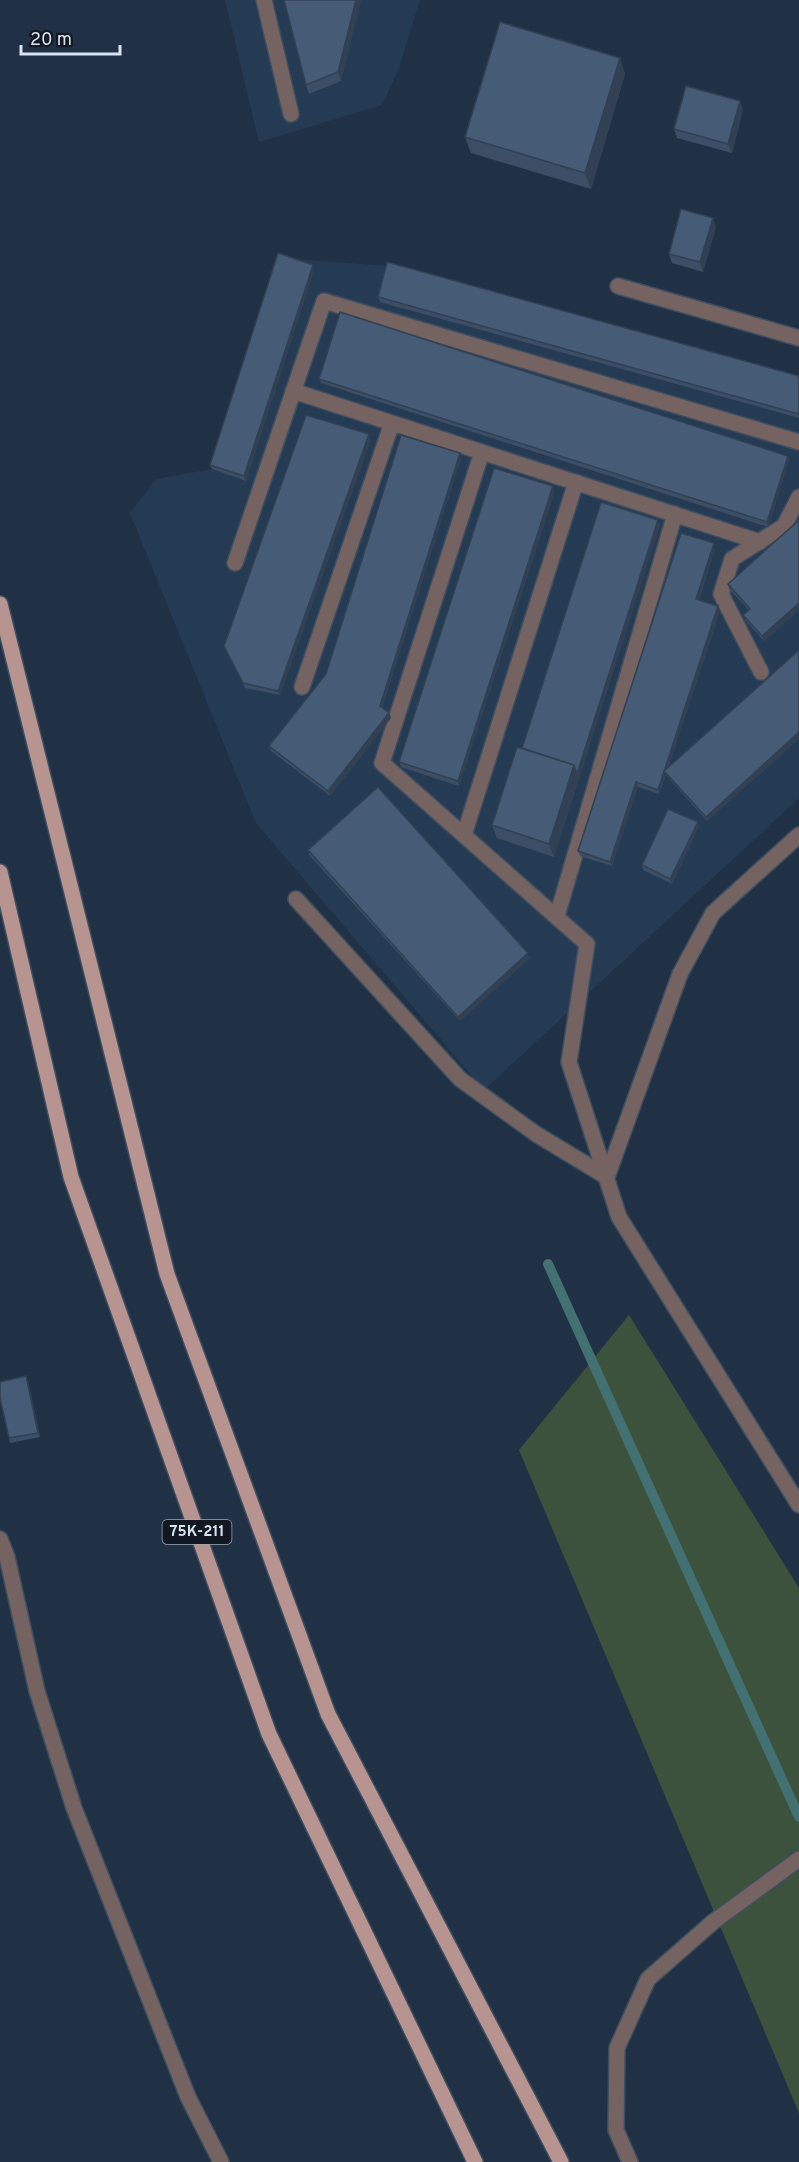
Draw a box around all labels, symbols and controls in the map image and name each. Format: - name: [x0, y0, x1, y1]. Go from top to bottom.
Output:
- scale bar: [21, 18, 120, 56]
- text: 20 m: [30, 29, 72, 52]
- road number: 75К-211: [162, 1520, 232, 1544]

